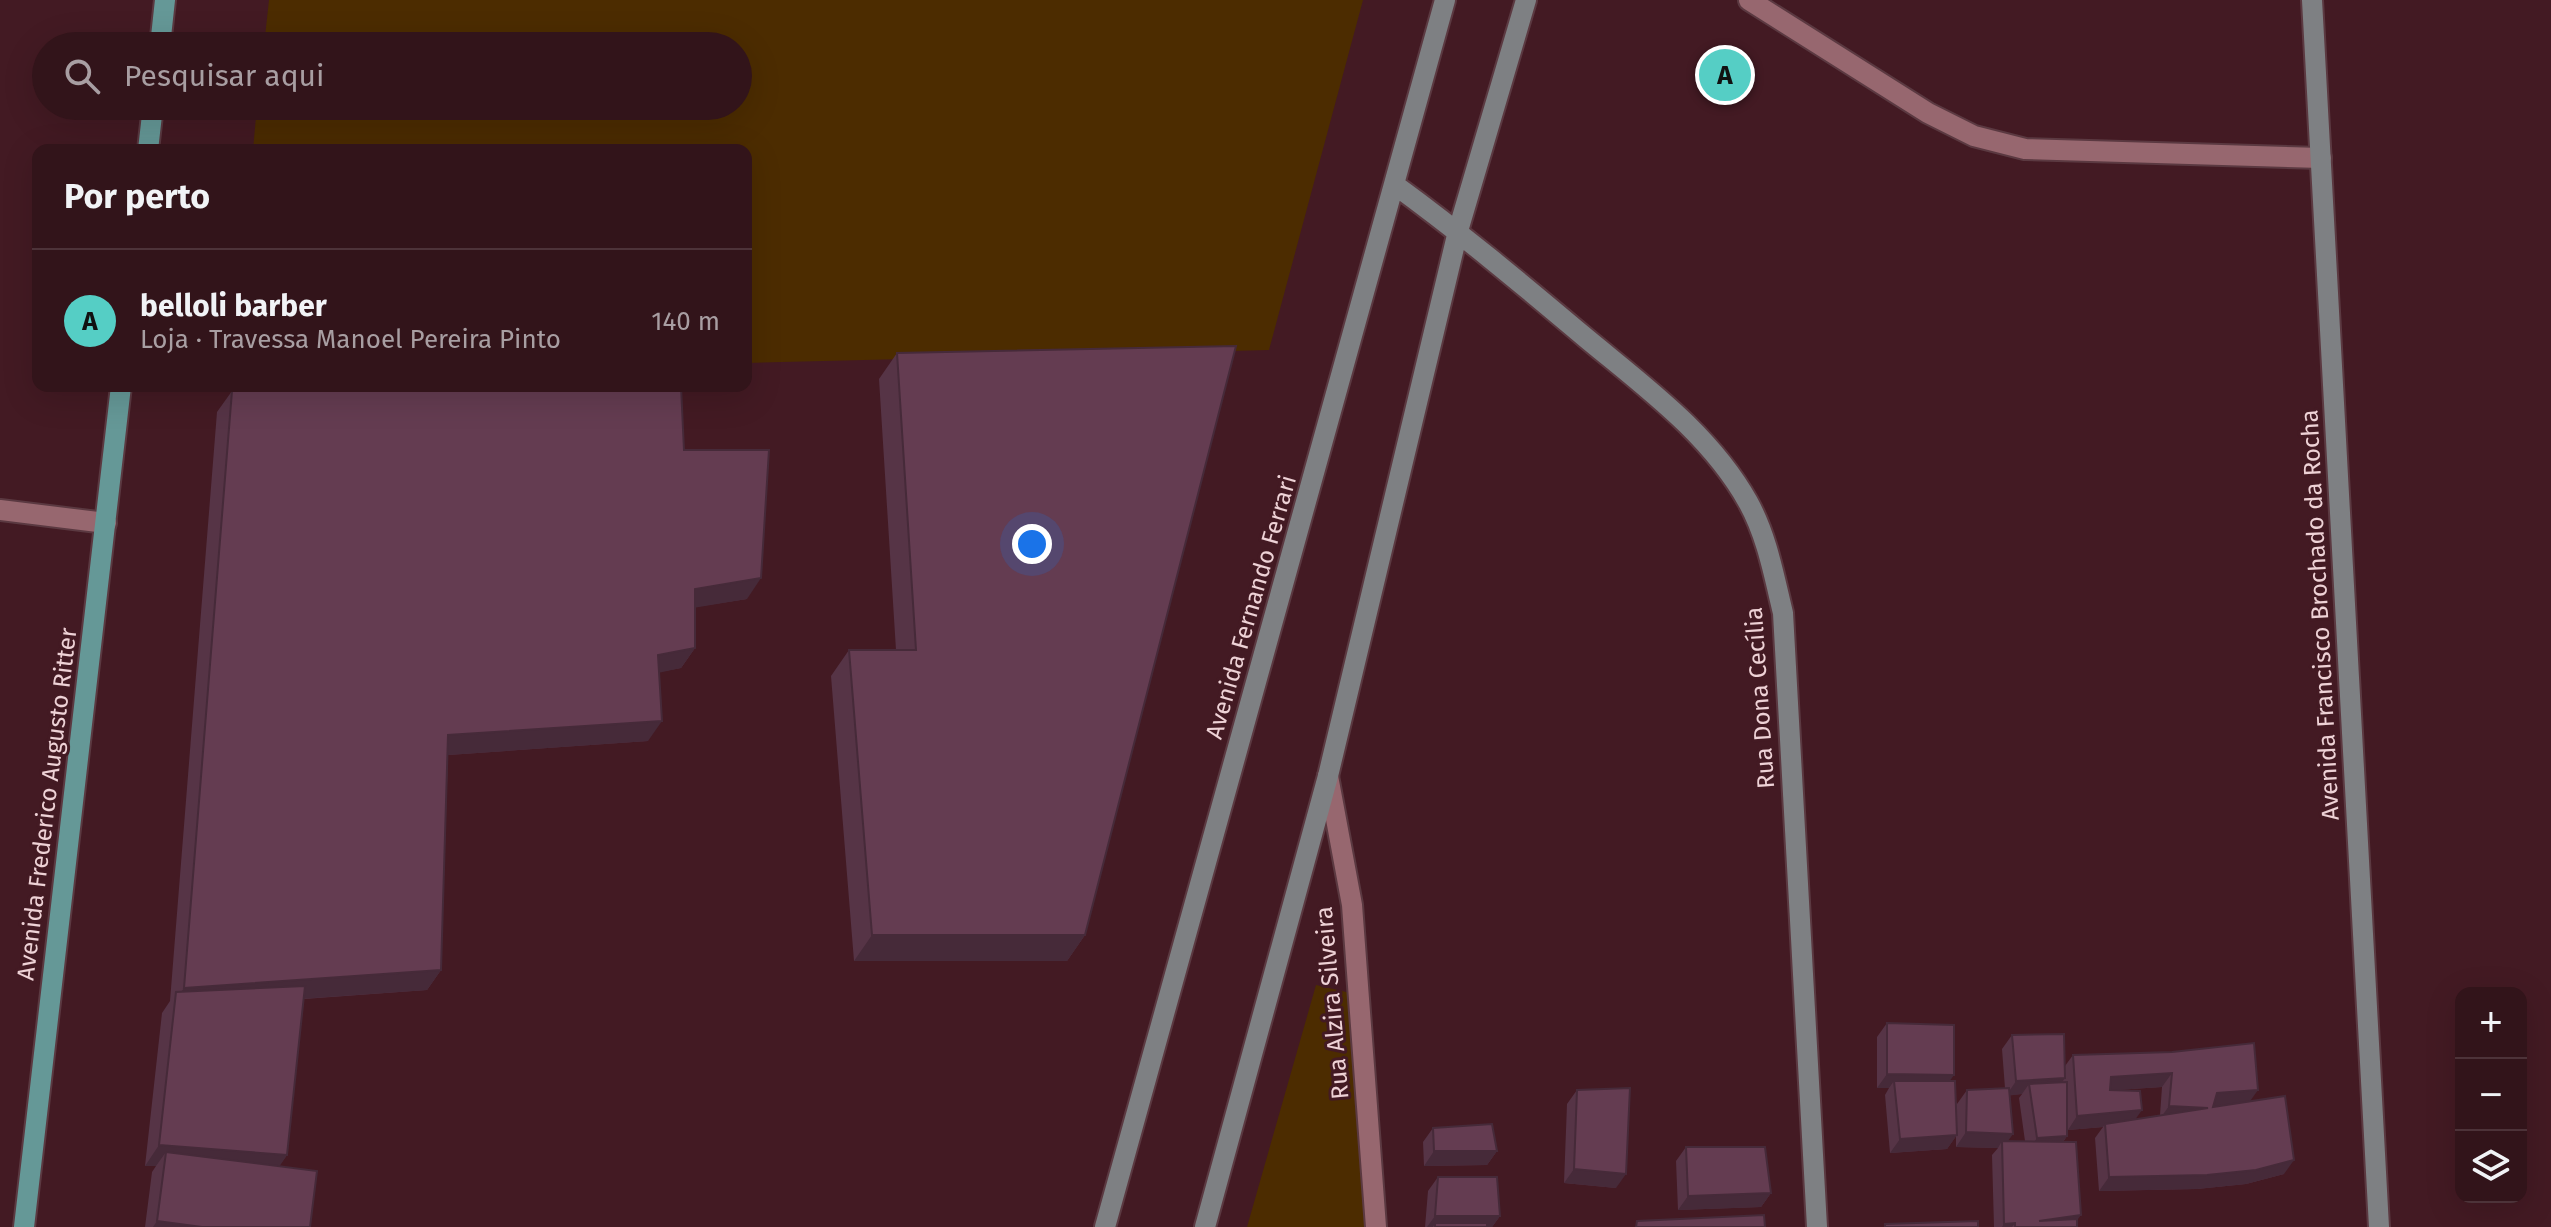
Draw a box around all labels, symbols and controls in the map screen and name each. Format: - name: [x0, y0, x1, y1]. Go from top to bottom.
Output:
- search box: [32, 32, 752, 120]
- pin: A: [1699, 45, 1751, 105]
- icon: search: [60, 54, 104, 98]
- text: Pesquisar aqui: [124, 58, 325, 94]
- text: Por perto: [64, 176, 210, 217]
- text: belloli barber: [140, 288, 327, 324]
- text: A: [82, 306, 98, 337]
- text: 140 m: [651, 306, 720, 337]
- text: Loja · Travessa Manoel Pereira Pinto: [140, 324, 561, 355]
- street label: Avenida Francisco Brochado da Rocha: [2295, 409, 2345, 821]
- street label: Avenida Fernando Ferrari: [1200, 472, 1302, 742]
- your location: [1012, 524, 1052, 564]
- street label: Rua Dona Cecília: [1740, 606, 1780, 790]
- street label: Avenida Frederico Augusto Ritter: [11, 625, 83, 982]
- street label: Rua Alzira Silveira: [1310, 905, 1354, 1101]
- map controls: [2455, 987, 2527, 1203]
- button: +: [2455, 987, 2527, 1059]
- button: −: [2455, 1059, 2527, 1131]
- button: layers: [2455, 1131, 2527, 1203]

